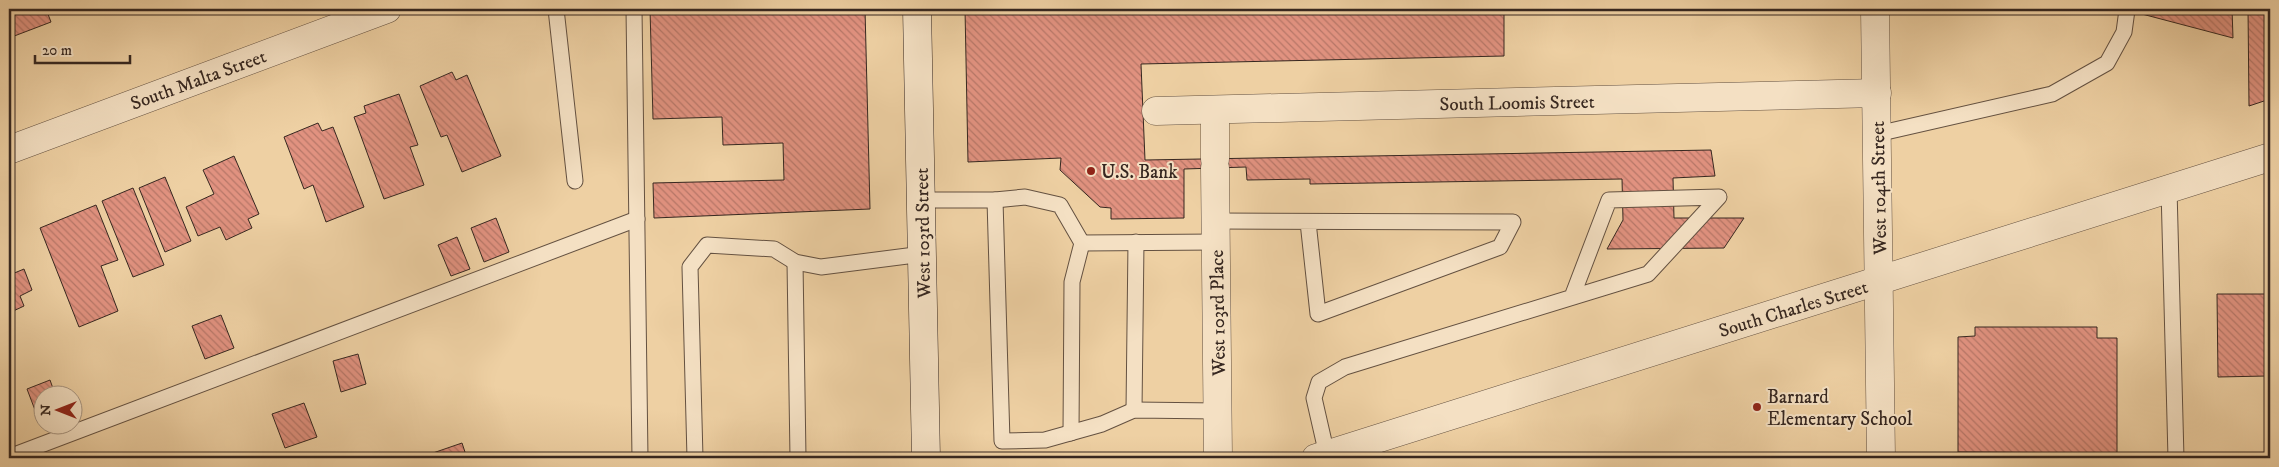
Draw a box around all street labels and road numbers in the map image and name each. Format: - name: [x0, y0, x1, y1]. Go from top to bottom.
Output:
- street label: South Malta Street: [128, 45, 270, 116]
- street label: South Loomis Street: [1439, 91, 1595, 116]
- street label: West 104th Street: [1867, 121, 1892, 256]
- street label: West 103rd Street: [911, 167, 936, 299]
- street label: West 103rd Place: [1206, 249, 1231, 377]
- street label: South Charles Street: [1716, 276, 1871, 343]

